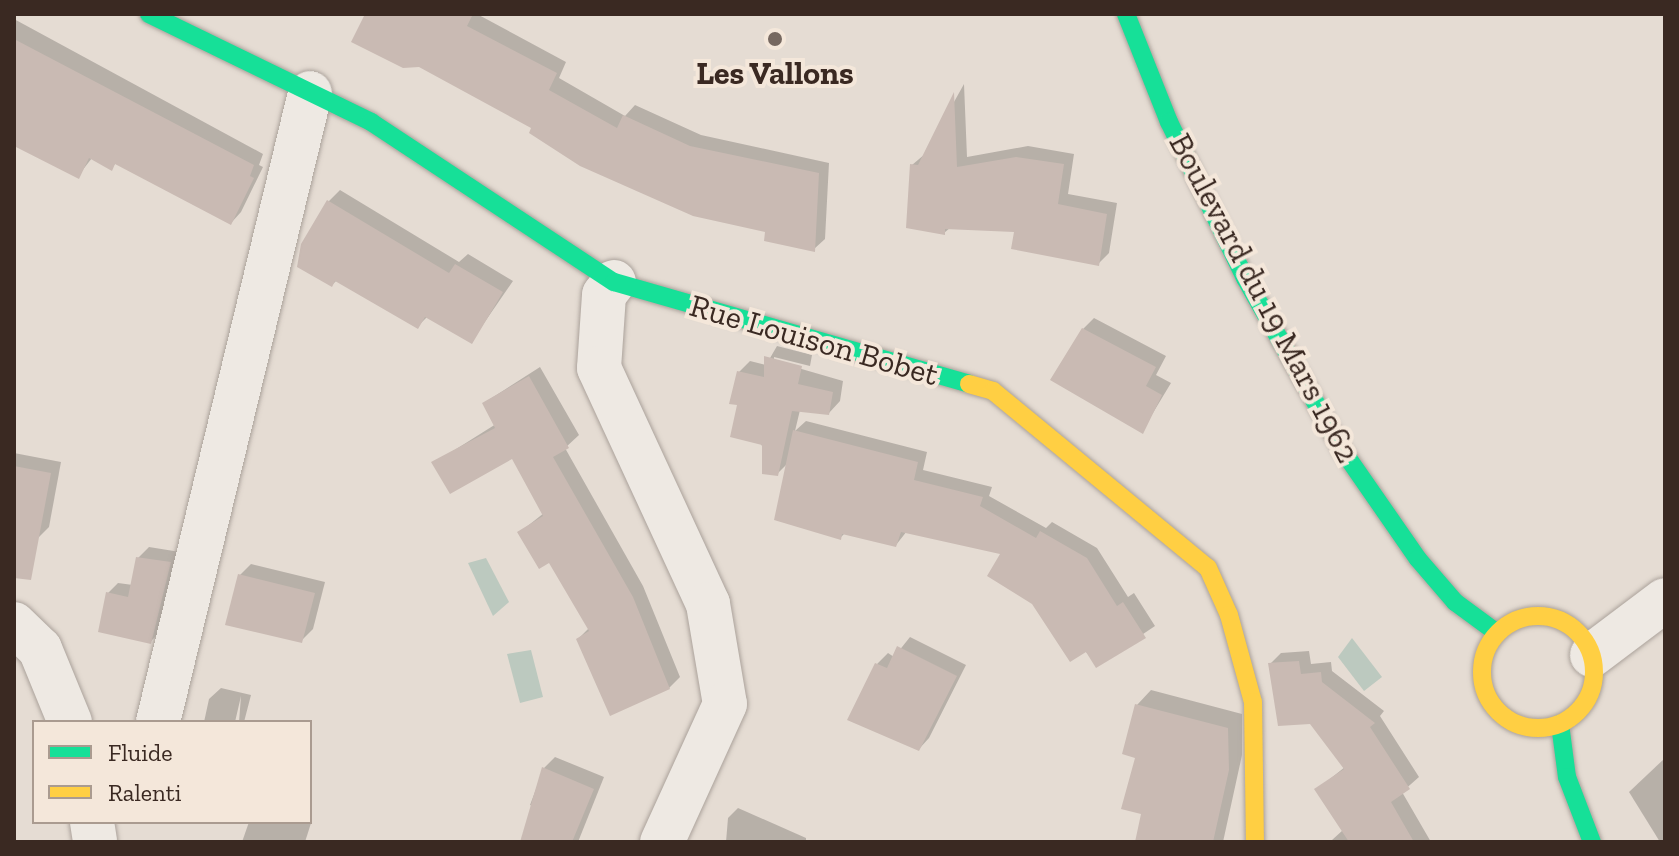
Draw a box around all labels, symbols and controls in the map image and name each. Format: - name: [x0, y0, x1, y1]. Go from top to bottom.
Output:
- marker: Les Vallons: [764, 28, 786, 50]
- place label: Les Vallons: [696, 54, 854, 92]
- street label: Boulevard du 19 Mars 1962: [1161, 127, 1367, 469]
- street label: Rue Louison Bobet: [685, 286, 943, 394]
- legend: [32, 720, 312, 824]
- text: Fluide: [108, 738, 172, 767]
- text: Ralenti: [108, 778, 181, 807]

